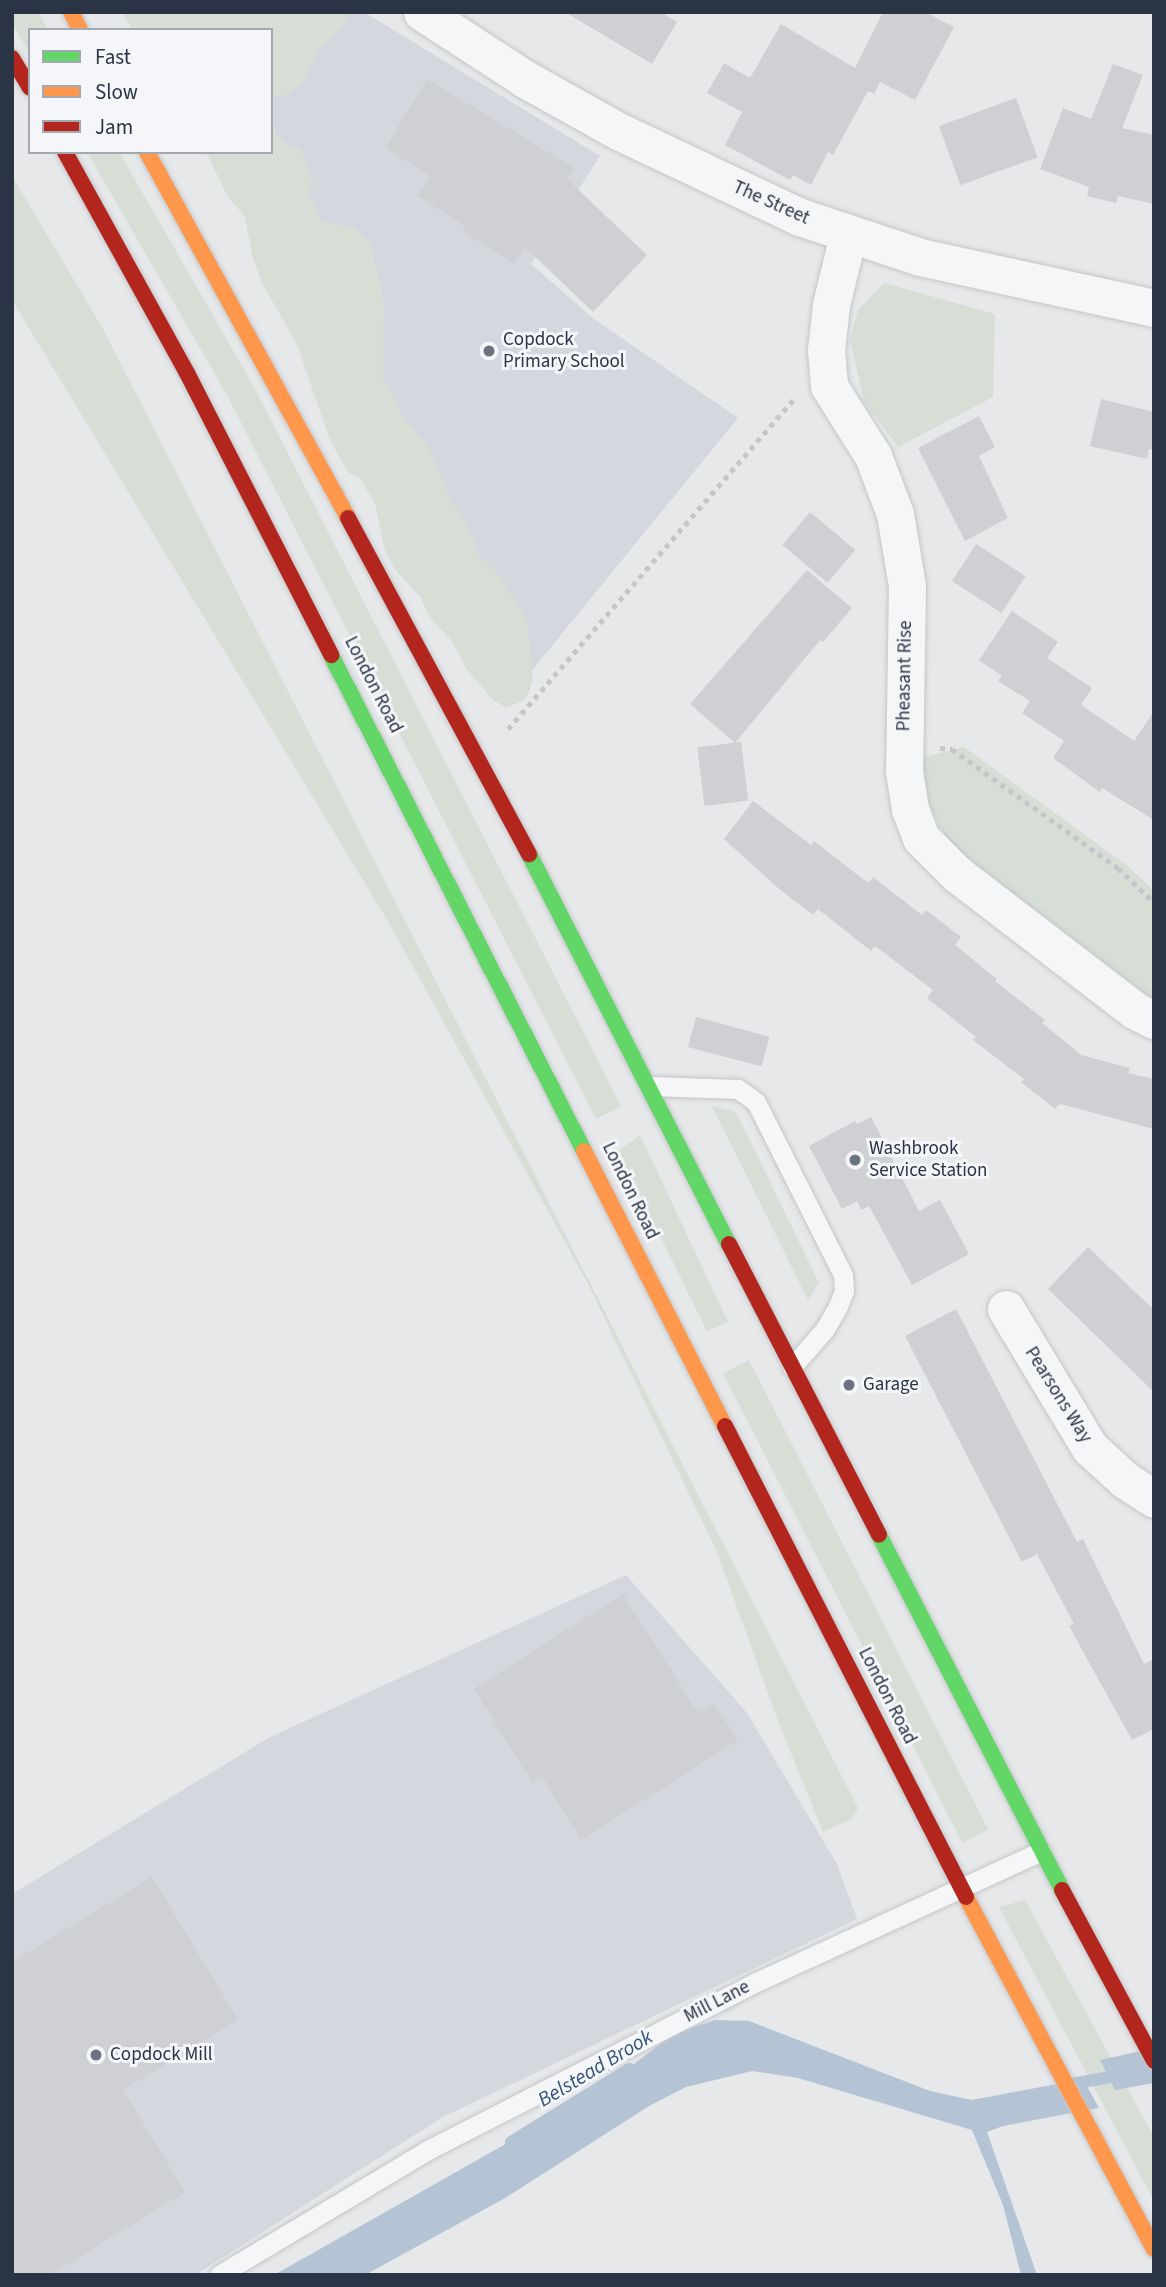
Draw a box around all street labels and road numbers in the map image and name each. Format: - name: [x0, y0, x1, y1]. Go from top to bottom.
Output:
- street label: The Street: [729, 176, 813, 230]
- street label: Pheasant Rise: [893, 620, 917, 732]
- street label: London Road: [339, 633, 407, 737]
- street label: London Road: [597, 1139, 663, 1243]
- street label: Pearsons Way: [1019, 1343, 1097, 1447]
- street label: London Road: [853, 1644, 921, 1748]
- street label: Mill Lane: [680, 1976, 754, 2028]

